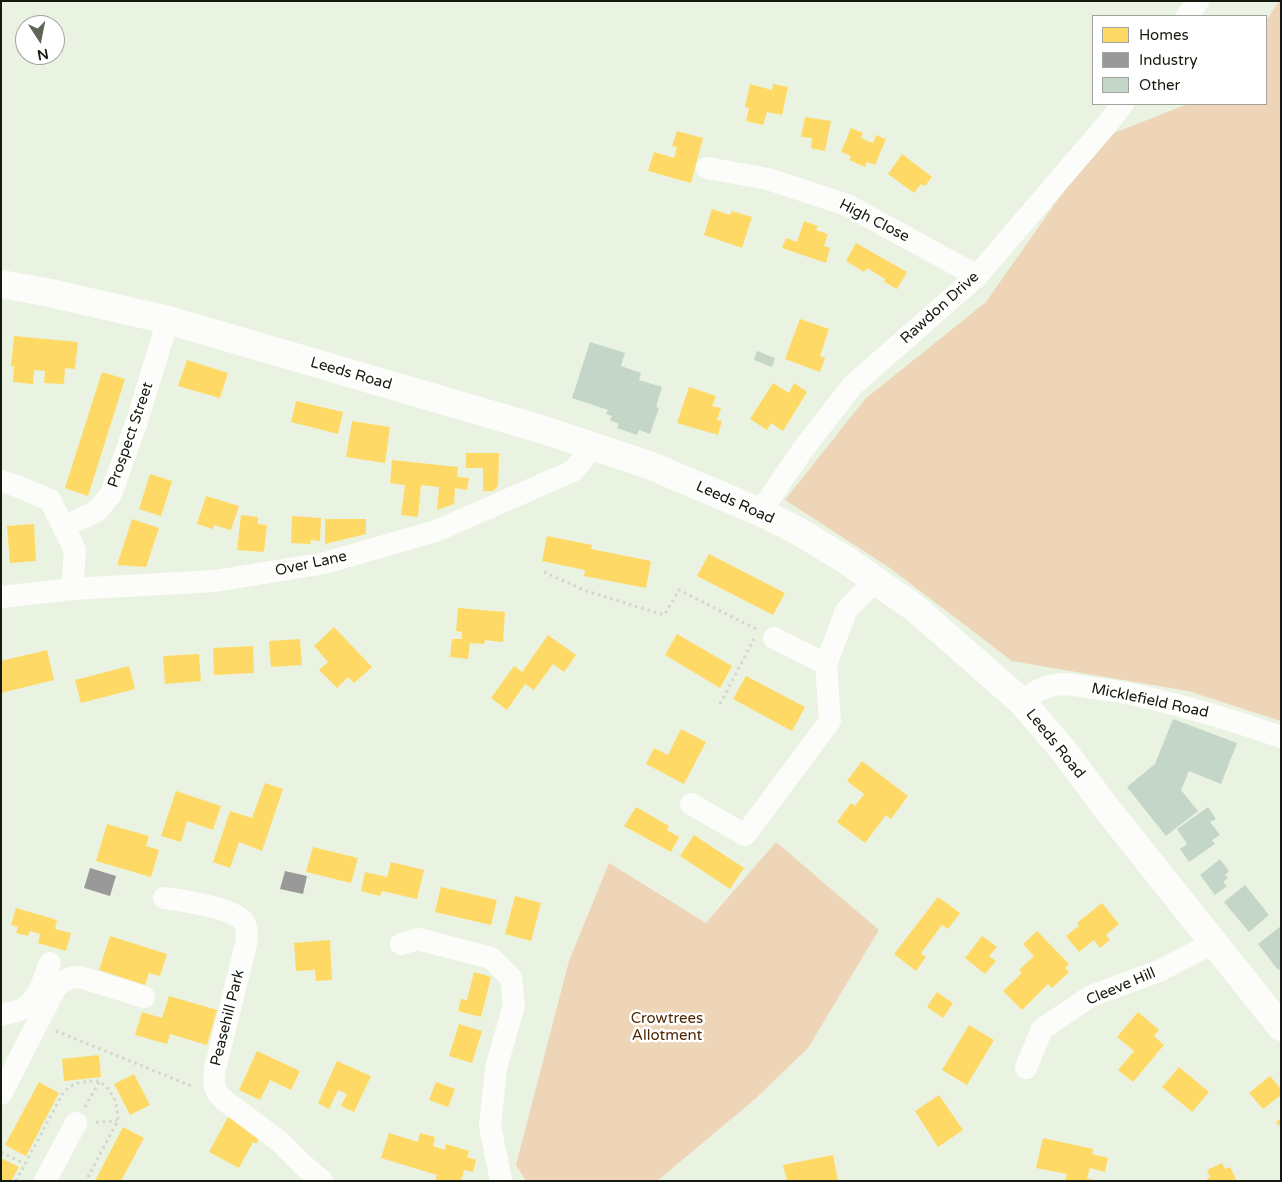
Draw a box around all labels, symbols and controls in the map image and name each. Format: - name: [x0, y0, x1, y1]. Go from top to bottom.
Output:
- north arrow: [15, 15, 65, 65]
- legend: [1092, 15, 1267, 105]
- text: Homes: [1139, 26, 1189, 44]
- text: N: [36, 45, 50, 64]
- text: Industry: [1139, 51, 1198, 69]
- text: Other: [1139, 76, 1180, 94]
- street label: High Close: [836, 196, 912, 246]
- street label: Rawdon Drive: [897, 268, 983, 348]
- street label: Leeds Road: [308, 354, 394, 394]
- street label: Prospect Street: [105, 380, 157, 490]
- street label: Leeds Road: [693, 478, 777, 528]
- street label: Over Lane: [273, 548, 349, 580]
- street label: Micklefield Road: [1090, 680, 1210, 722]
- street label: Leeds Road: [1022, 706, 1088, 782]
- street label: Cleeve Hill: [1084, 964, 1158, 1010]
- street label: Peasehill Park: [207, 968, 249, 1068]
- park label: Crowtrees Allotment: [631, 1010, 703, 1045]

